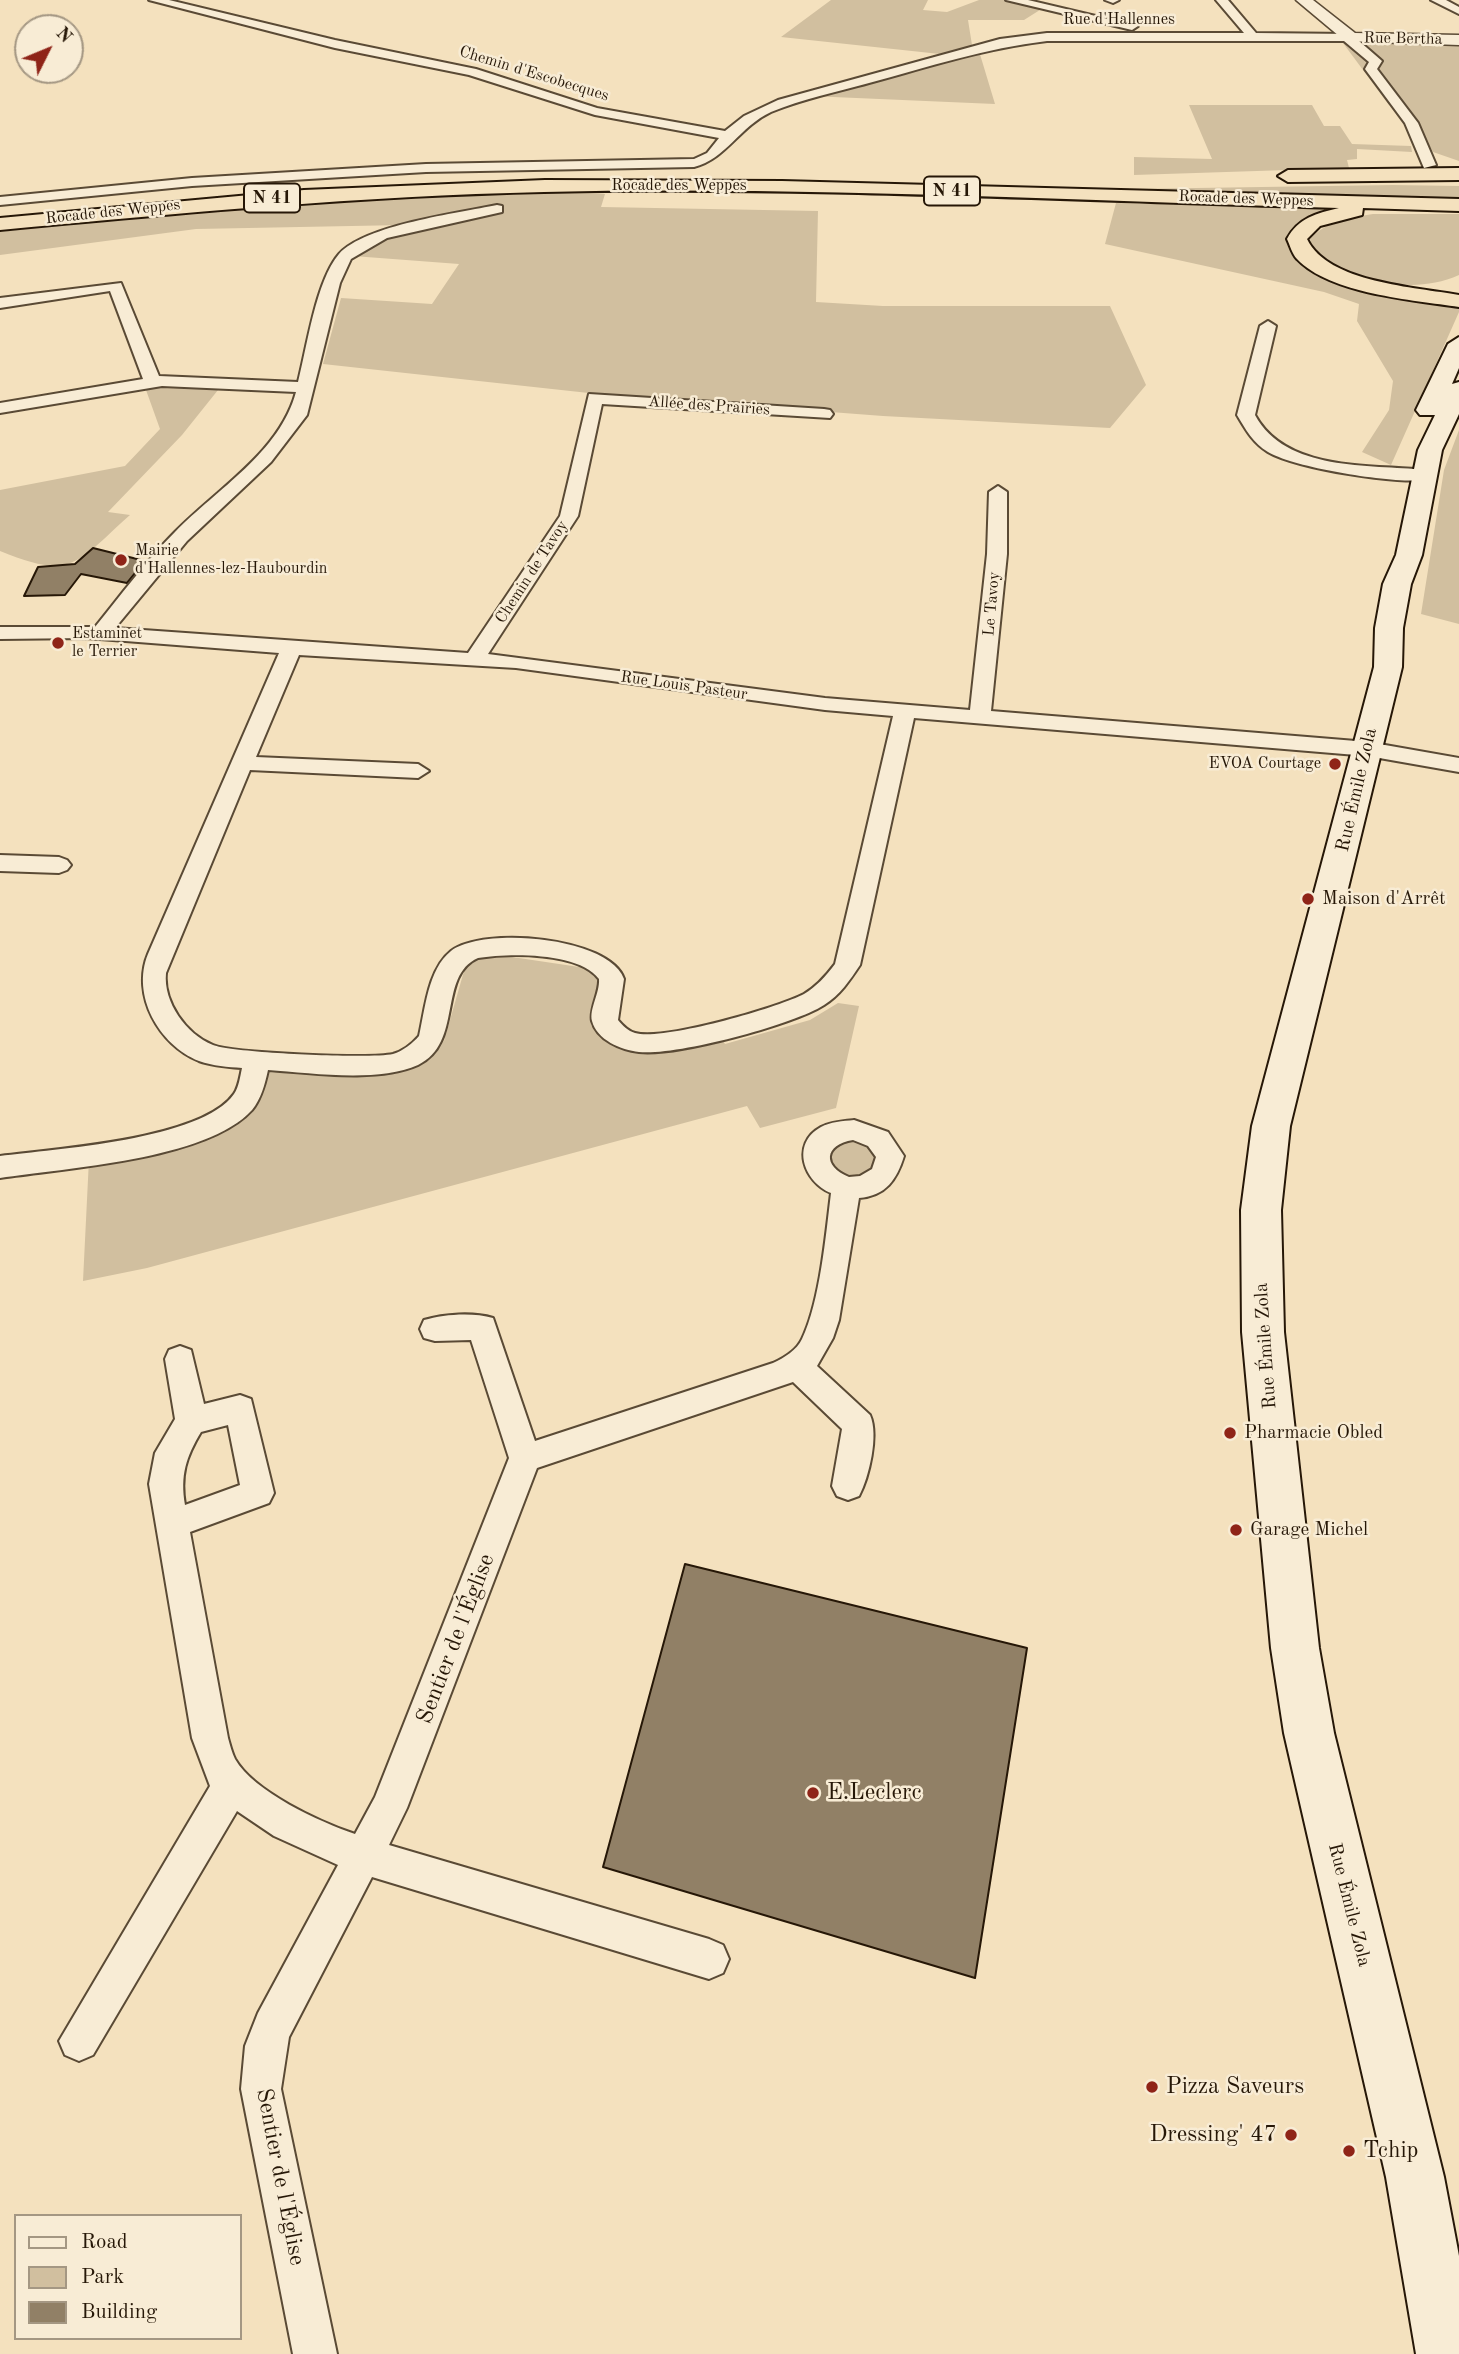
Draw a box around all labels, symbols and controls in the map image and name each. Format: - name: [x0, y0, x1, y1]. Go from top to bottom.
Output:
- street label: Rue d'Hallennes: [1063, 10, 1175, 30]
- north arrow: [14, 14, 84, 84]
- text: N: [51, 24, 75, 47]
- street label: Rue Bertha: [1363, 29, 1443, 49]
- street label: Chemin d'Escobecques: [457, 42, 611, 106]
- street label: Rocade des Weppes: [611, 176, 747, 196]
- road number: N 41: [924, 176, 980, 206]
- road number: N 41: [244, 183, 300, 212]
- street label: Rocade des Weppes: [1178, 187, 1314, 211]
- street label: Rocade des Weppes: [45, 195, 181, 229]
- street label: Allée des Prairies: [647, 392, 771, 420]
- street label: Chemin de Tavoy: [491, 517, 573, 627]
- place label: Mairie d'Hallennes-lez-Haubourdin: [135, 541, 327, 579]
- marker: Mairie d'Hallennes-lez-Haubourdin: [113, 552, 129, 568]
- street label: Le Tavoy: [980, 571, 1004, 637]
- place label: Estaminet le Terrier: [72, 624, 142, 662]
- marker: Estaminet le Terrier: [50, 635, 66, 651]
- street label: Rue Louis Pasteur: [619, 668, 749, 704]
- street label: Rue Émile Zola: [1332, 726, 1382, 854]
- place label: EVOA Courtage: [1208, 754, 1321, 774]
- marker: EVOA Courtage: [1327, 756, 1343, 772]
- place label: Maison d'Arrêt: [1322, 888, 1446, 910]
- marker: Maison d'Arrêt: [1300, 891, 1316, 907]
- street label: Rue Émile Zola: [1250, 1282, 1282, 1410]
- place label: Pharmacie Obled: [1244, 1422, 1383, 1444]
- marker: Pharmacie Obled: [1222, 1425, 1238, 1441]
- place label: Garage Michel: [1250, 1519, 1368, 1541]
- marker: Garage Michel: [1228, 1522, 1244, 1538]
- street label: Sentier de l'Église: [411, 1550, 501, 1728]
- place label: E.Leclerc: [827, 1779, 922, 1807]
- marker: E.Leclerc: [805, 1785, 821, 1801]
- street label: Rue Émile Zola: [1323, 1841, 1375, 1969]
- place label: Pizza Saveurs: [1166, 2073, 1304, 2101]
- marker: Pizza Saveurs: [1144, 2079, 1160, 2095]
- street label: Sentier de l'Église: [249, 2086, 311, 2268]
- place label: Dressing' 47: [1149, 2121, 1277, 2149]
- marker: Dressing' 47: [1283, 2127, 1299, 2143]
- place label: Tchip: [1363, 2137, 1419, 2165]
- marker: Tchip: [1341, 2143, 1357, 2159]
- legend: [14, 2214, 242, 2340]
- text: Road: [81, 2232, 128, 2253]
- text: Park: [81, 2267, 124, 2288]
- text: Building: [81, 2302, 157, 2323]

